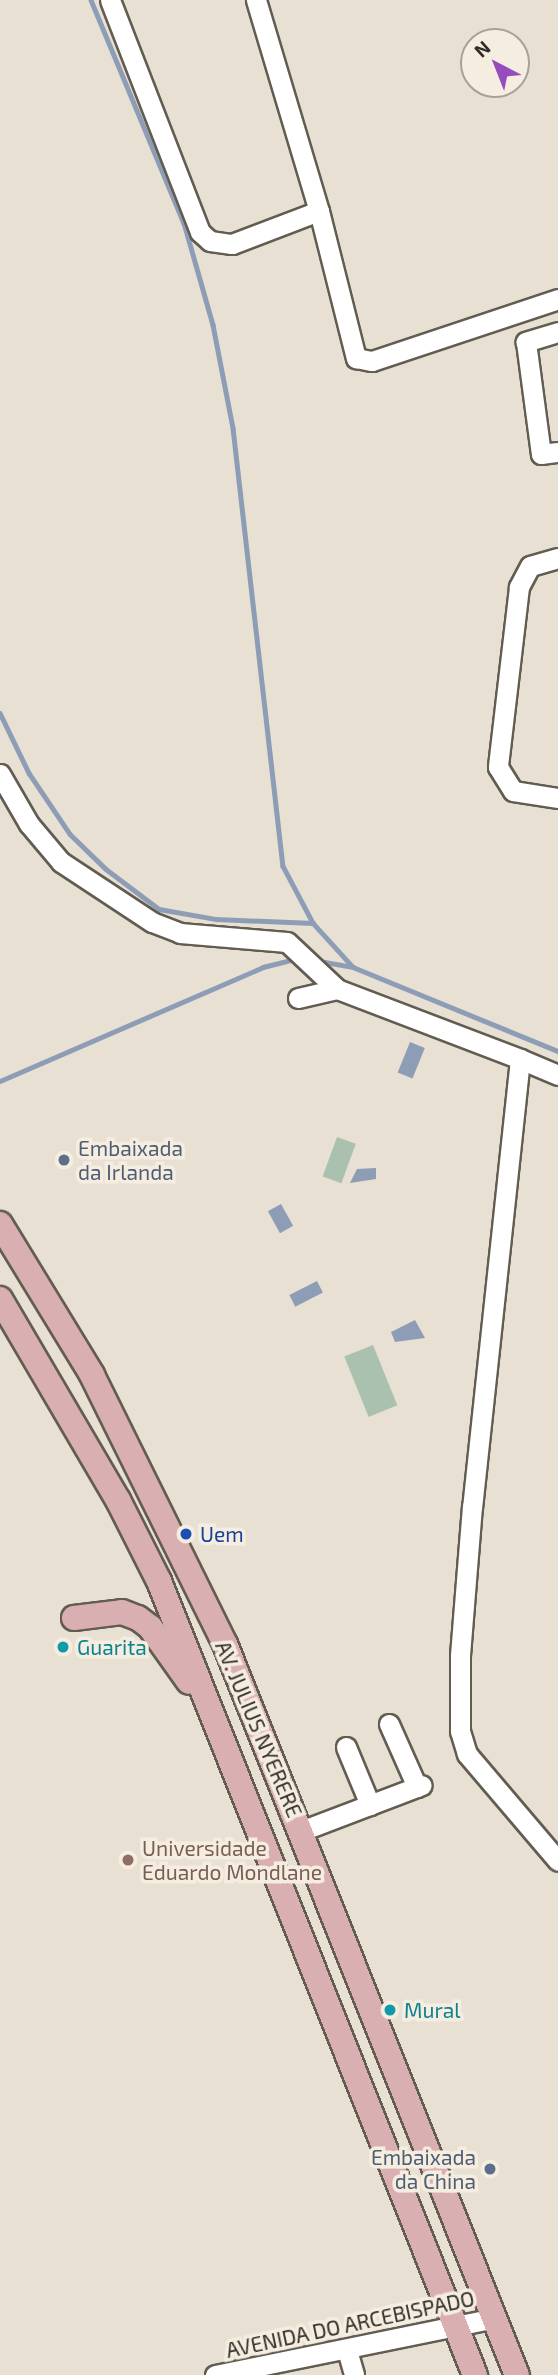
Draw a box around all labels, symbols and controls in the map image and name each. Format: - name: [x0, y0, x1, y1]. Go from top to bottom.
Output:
- north arrow: [460, 28, 530, 98]
- text: N: [469, 35, 495, 62]
- place label: Embaixada da Irlanda: [78, 1135, 183, 1185]
- marker: Embaixada da Irlanda: [56, 1152, 72, 1168]
- place label: Uem: [200, 1521, 244, 1547]
- marker: Uem: [178, 1526, 194, 1542]
- place label: Guarita: [77, 1634, 147, 1660]
- street label: AV. JULIUS NYERERE: [210, 1637, 308, 1821]
- marker: Guarita: [55, 1639, 71, 1655]
- place label: Universidade Eduardo Mondlane: [142, 1835, 322, 1885]
- marker: Universidade Eduardo Mondlane: [120, 1852, 136, 1868]
- place label: Mural: [404, 1997, 461, 2023]
- marker: Mural: [382, 2002, 398, 2018]
- place label: Embaixada da China: [371, 2144, 476, 2194]
- marker: Embaixada da China: [482, 2161, 498, 2177]
- street label: AVENIDA DO ARCEBISPADO: [223, 2285, 477, 2363]

